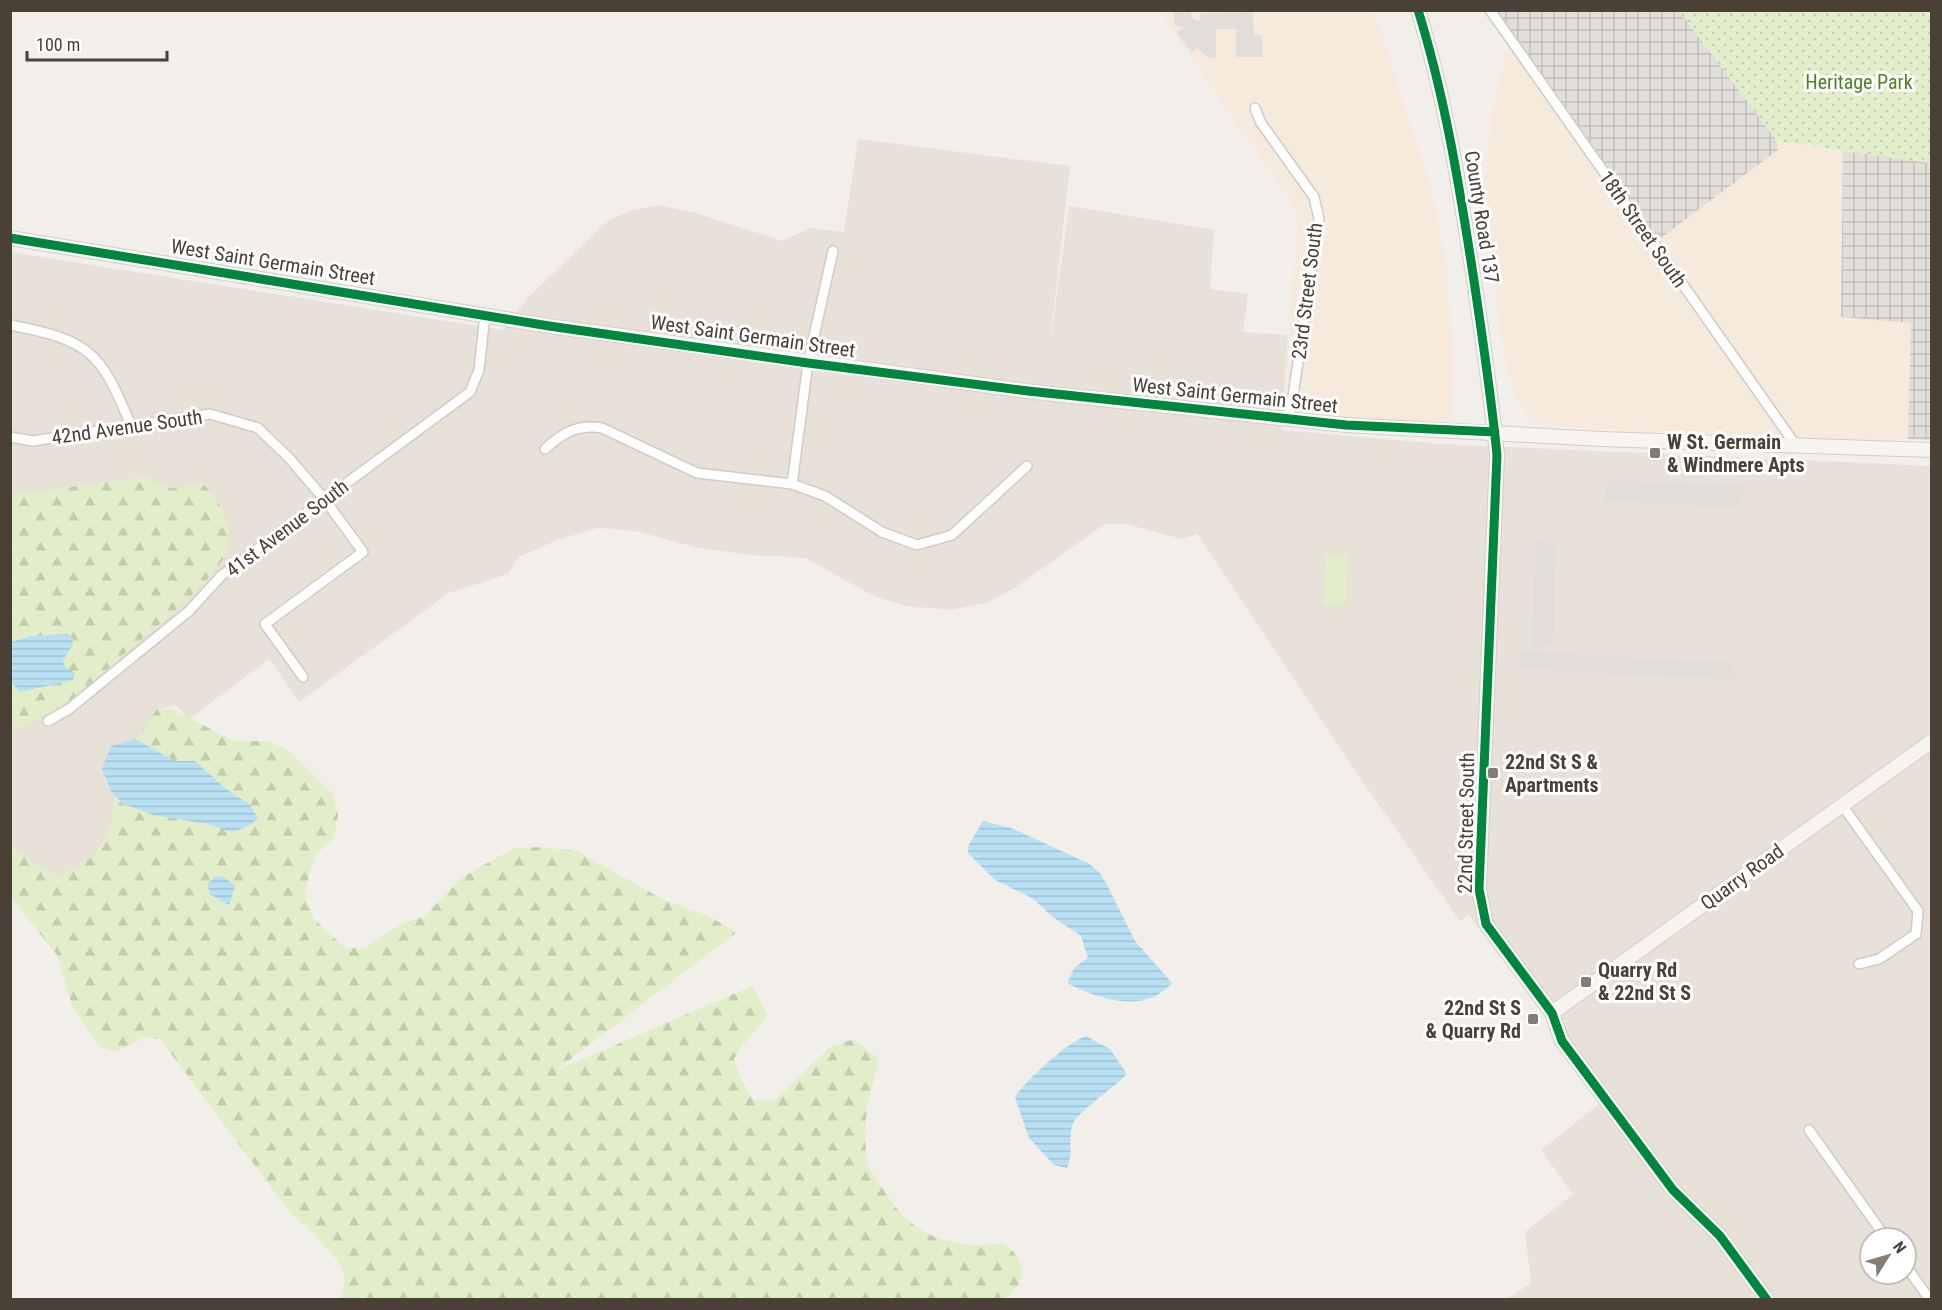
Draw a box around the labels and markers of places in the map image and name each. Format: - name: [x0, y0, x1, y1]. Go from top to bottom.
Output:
- place label: W St. Germain & Windmere Apts: [1667, 430, 1805, 477]
- marker: W St. Germain & Windmere Apts: [1648, 446, 1662, 460]
- place label: 22nd St S & Apartments: [1505, 750, 1599, 797]
- marker: 22nd St S & Apartments: [1486, 766, 1500, 780]
- place label: Quarry Rd & 22nd St S: [1598, 958, 1691, 1005]
- marker: Quarry Rd & 22nd St S: [1579, 975, 1593, 989]
- place label: 22nd St S & Quarry Rd: [1426, 996, 1521, 1043]
- marker: 22nd St S & Quarry Rd: [1526, 1012, 1540, 1026]

